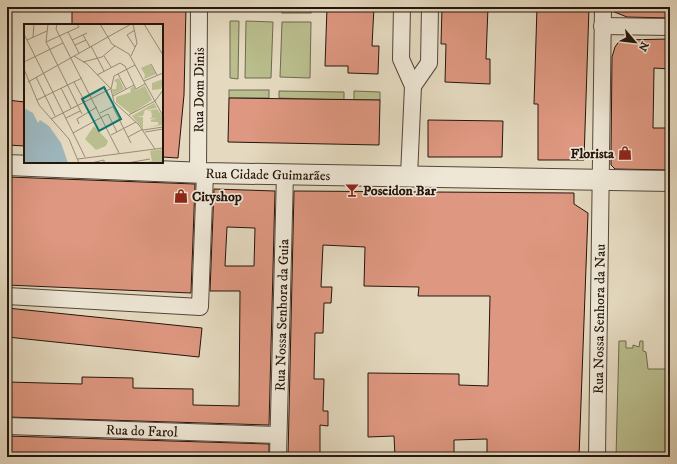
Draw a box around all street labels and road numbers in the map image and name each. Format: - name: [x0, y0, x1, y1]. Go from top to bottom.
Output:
- street label: Rua Dom Dinis: [190, 47, 209, 133]
- street label: Rua Cidade Guimarães: [205, 165, 331, 185]
- street label: Rua Nossa Senhora da Guia: [272, 239, 293, 391]
- street label: Rua Nossa Senhora da Nau: [590, 244, 610, 394]
- street label: Rua do Farol: [106, 421, 179, 442]

